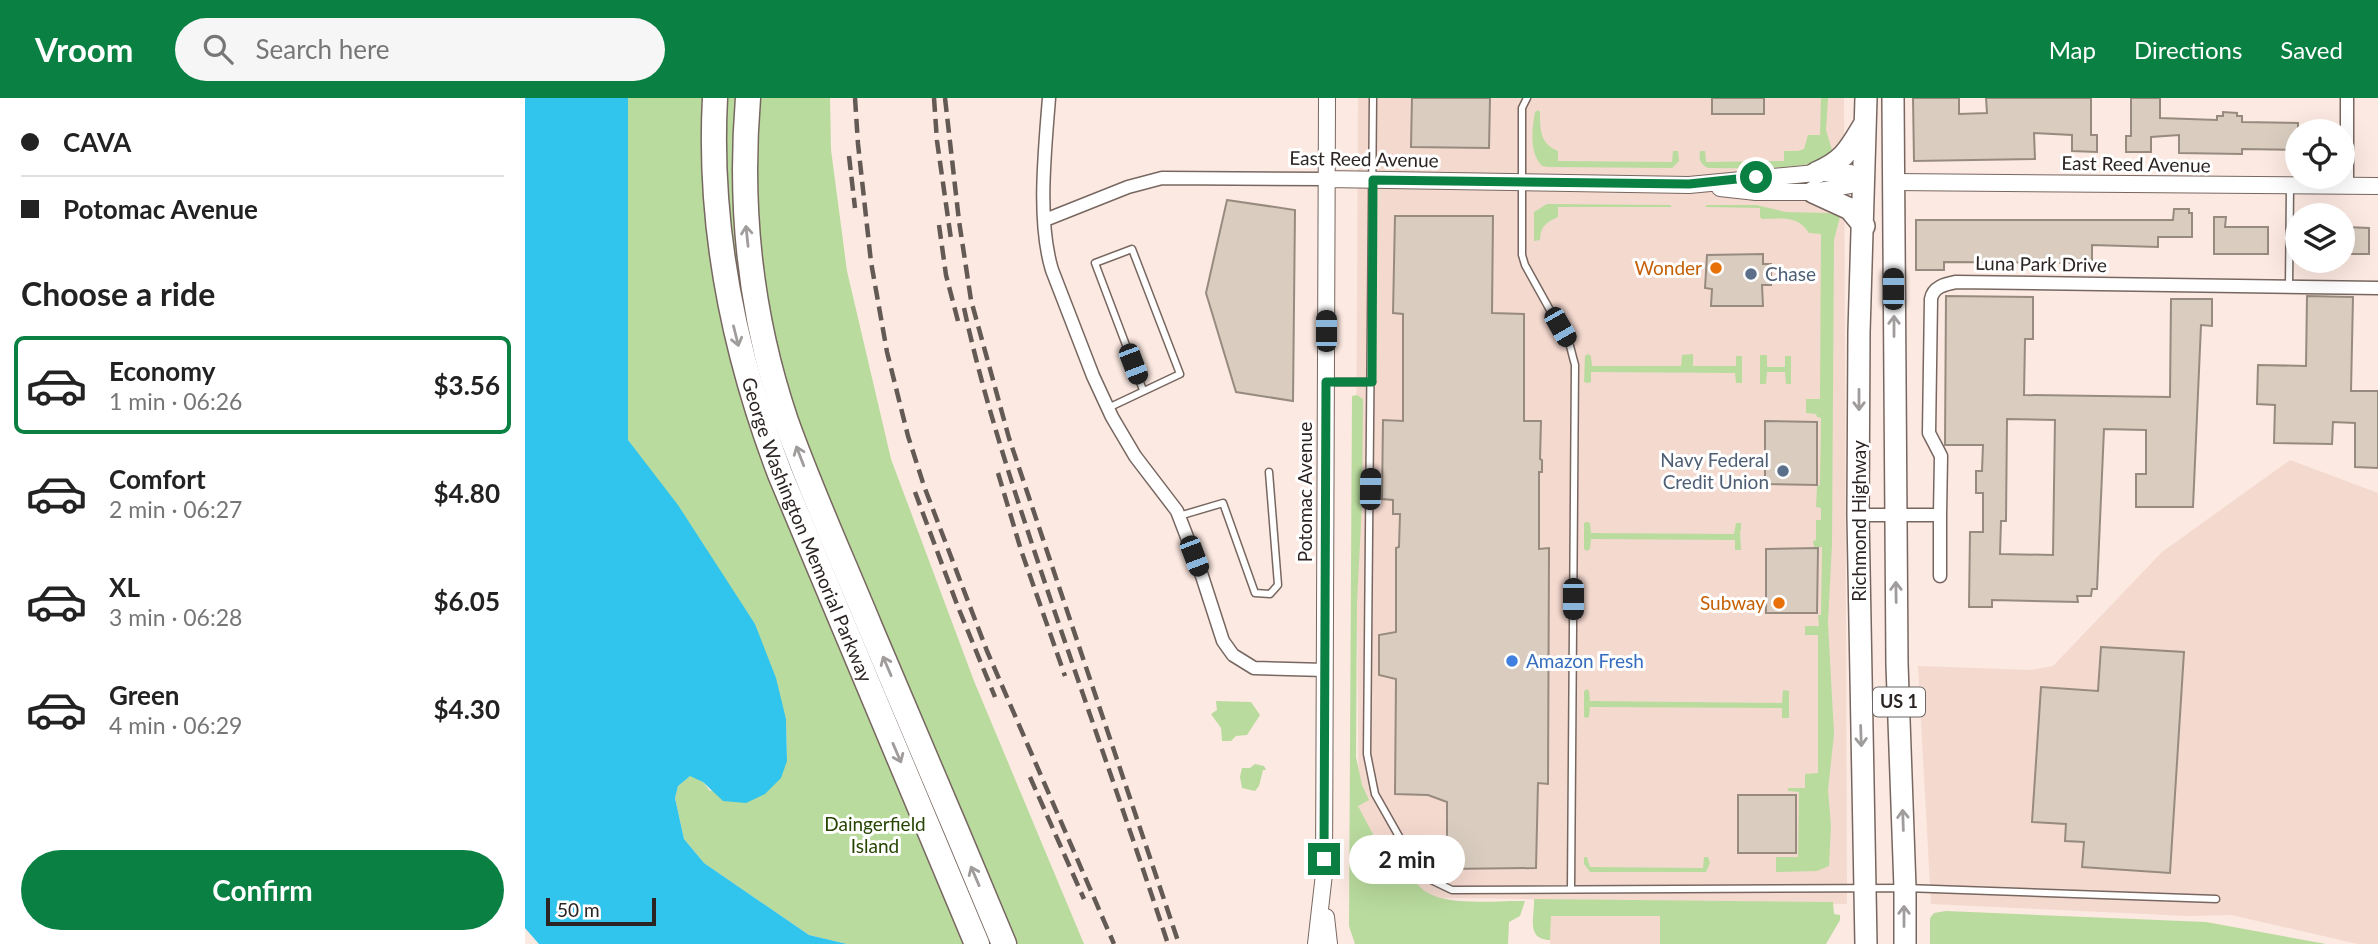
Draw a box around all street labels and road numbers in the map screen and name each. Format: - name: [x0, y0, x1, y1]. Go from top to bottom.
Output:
- street label: East Reed Avenue: [1289, 146, 1439, 171]
- street label: East Reed Avenue: [2061, 151, 2211, 176]
- street label: Luna Park Drive: [1975, 251, 2107, 276]
- street label: George Washington Memorial Parkway: [738, 375, 878, 686]
- street label: Potomac Avenue: [1293, 422, 1316, 562]
- street label: Richmond Highway: [1847, 440, 1870, 602]
- road number: US 1: [1873, 688, 1925, 716]

